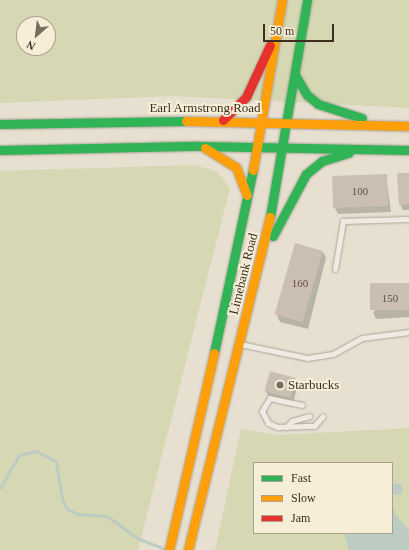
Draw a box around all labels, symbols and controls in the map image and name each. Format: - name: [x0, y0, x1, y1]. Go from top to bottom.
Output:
- north arrow: [16, 16, 56, 56]
- scale bar: [265, 16, 336, 42]
- text: 50 m: [270, 24, 294, 38]
- text: N: [25, 39, 37, 53]
- street label: Earl Armstrong Road: [149, 100, 261, 116]
- house number: 100: [352, 184, 368, 198]
- street label: Limebank Road: [226, 232, 262, 316]
- house number: 160: [292, 276, 308, 290]
- house number: 150: [382, 291, 398, 305]
- place label: Starbucks: [288, 377, 339, 393]
- marker: Starbucks: [275, 380, 285, 390]
- legend: [253, 462, 393, 534]
- text: Fast: [291, 471, 311, 485]
- text: Slow: [291, 491, 316, 505]
- text: Jam: [291, 511, 310, 525]

